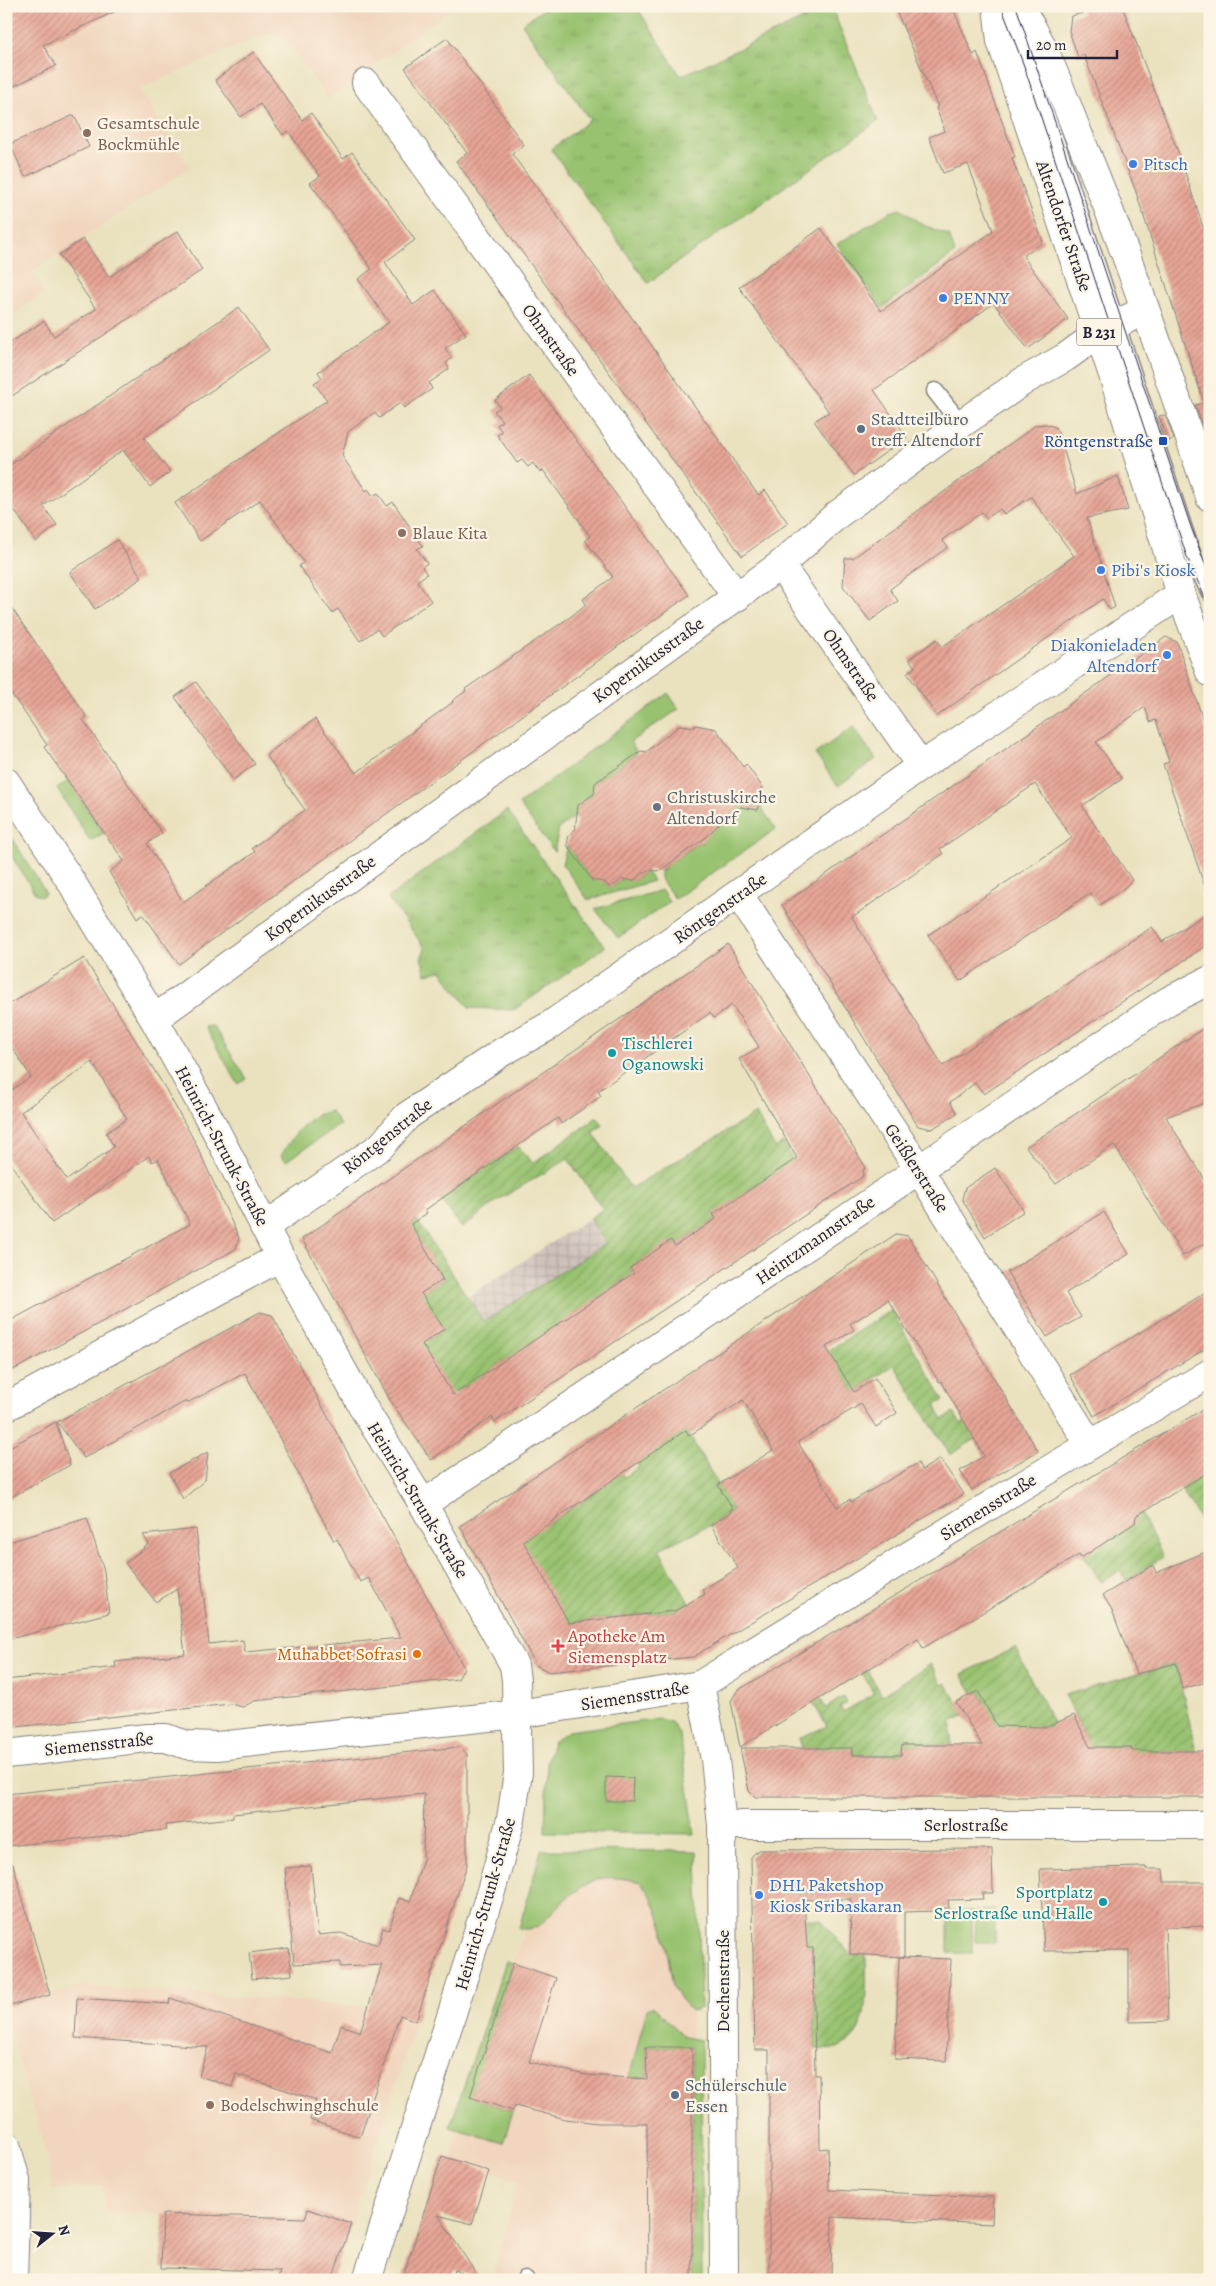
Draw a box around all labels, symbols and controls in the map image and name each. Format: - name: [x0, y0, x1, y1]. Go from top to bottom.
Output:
- scale bar: [1028, 28, 1117, 60]
- text: 20 m: [1036, 35, 1067, 55]
- place label: Gesamtschule Bockmühle: [97, 111, 200, 156]
- marker: Gesamtschule Bockmühle: [81, 127, 93, 139]
- place label: Pitsch: [1143, 152, 1189, 176]
- street label: Altendorfer Straße: [1030, 156, 1098, 295]
- marker: Pitsch: [1127, 158, 1139, 170]
- place label: PENNY: [953, 286, 1010, 310]
- marker: PENNY: [937, 292, 949, 304]
- street label: Ohmstraße: [517, 299, 585, 381]
- road number: B 231: [1076, 318, 1122, 346]
- place label: Stadtteilbüro treff. Altendorf: [871, 407, 984, 452]
- marker: Stadtteilbüro treff. Altendorf: [855, 423, 867, 435]
- place label: Röntgenstraße: [1044, 429, 1153, 453]
- marker: Röntgenstraße: [1157, 435, 1169, 447]
- place label: Blaue Kita: [412, 521, 488, 545]
- marker: Blaue Kita: [396, 527, 408, 539]
- place label: Pibi's Kiosk: [1111, 558, 1196, 582]
- marker: Pibi's Kiosk: [1095, 564, 1107, 576]
- street label: Kopernikusstraße: [588, 611, 708, 709]
- street label: Ohmstraße: [817, 624, 885, 706]
- place label: Diakonieladen Altendorf: [1050, 633, 1160, 678]
- marker: Diakonieladen Altendorf: [1161, 649, 1173, 661]
- place label: Christuskirche Altendorf: [666, 785, 776, 830]
- marker: Christuskirche Altendorf: [651, 801, 663, 813]
- street label: Kopernikusstraße: [260, 849, 380, 947]
- street label: Röntgenstraße: [668, 867, 772, 949]
- place label: Tischlerei Oganowski: [622, 1031, 704, 1076]
- marker: Tischlerei Oganowski: [606, 1047, 618, 1059]
- street label: Heinrich-Strunk-Straße: [169, 1061, 275, 1231]
- street label: Röntgenstraße: [337, 1092, 437, 1180]
- street label: Geißlerstraße: [879, 1119, 955, 1217]
- street label: Heintzmannstraße: [751, 1190, 879, 1290]
- street label: Heinrich-Strunk-Straße: [362, 1417, 474, 1583]
- street label: Siemensstraße: [935, 1468, 1041, 1546]
- place label: Apotheke Am Siemensplatz: [567, 1624, 667, 1669]
- marker: Apotheke Am Siemensplatz: [552, 1640, 564, 1652]
- place label: Muhabbet Sofrasi: [277, 1642, 407, 1666]
- marker: Muhabbet Sofrasi: [411, 1648, 423, 1660]
- street label: Siemensstraße: [579, 1676, 691, 1716]
- street label: Siemensstraße: [43, 1726, 155, 1762]
- street label: Serlostraße: [924, 1813, 1008, 1837]
- street label: Heinrich-Strunk-Straße: [449, 1815, 521, 1993]
- place label: DHL Paketshop Kiosk Sribaskaran: [769, 1873, 902, 1918]
- place label: Sportplatz Serlostraße und Halle: [934, 1880, 1093, 1925]
- marker: DHL Paketshop Kiosk Sribaskaran: [753, 1889, 765, 1901]
- marker: Sportplatz Serlostraße und Halle: [1097, 1896, 1109, 1908]
- street label: Dechenstraße: [711, 1930, 735, 2032]
- place label: Schülerschule Essen: [685, 2073, 787, 2118]
- marker: Schülerschule Essen: [669, 2089, 681, 2101]
- place label: Bodelschwinghschule: [220, 2093, 379, 2117]
- marker: Bodelschwinghschule: [204, 2099, 216, 2111]
- north arrow: [28, 2208, 78, 2258]
- text: N: [53, 2223, 75, 2238]

